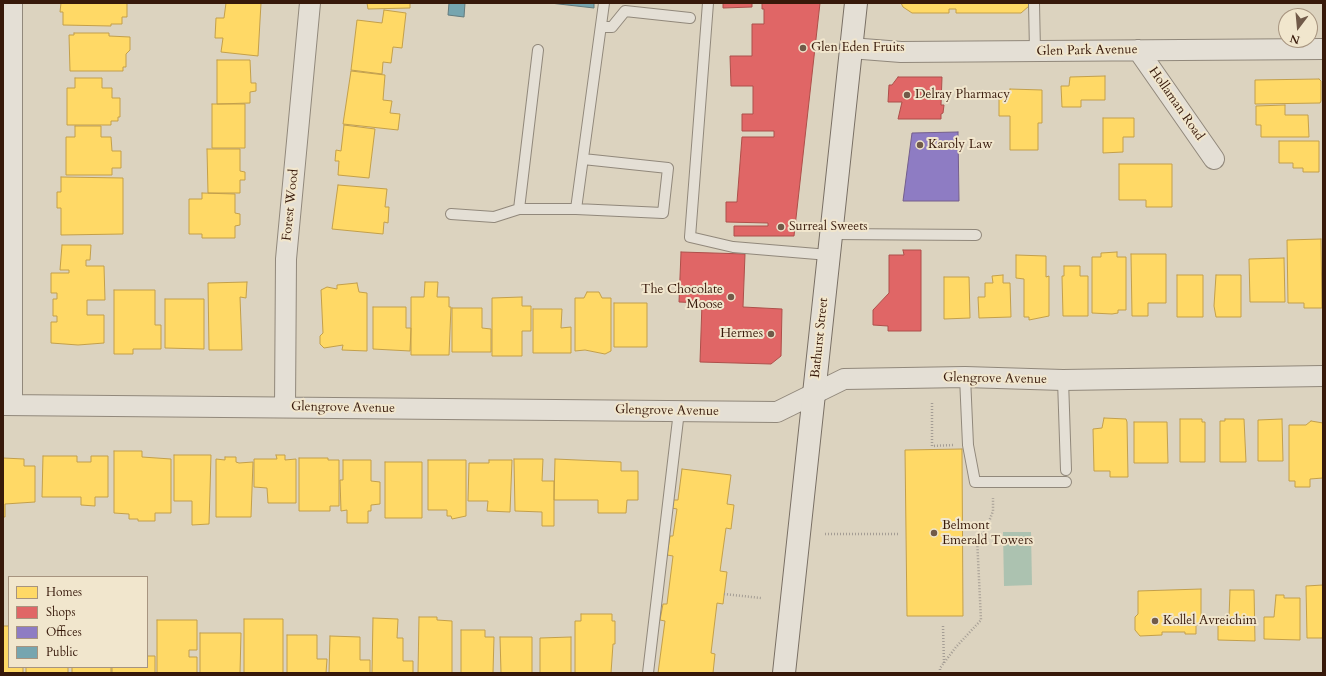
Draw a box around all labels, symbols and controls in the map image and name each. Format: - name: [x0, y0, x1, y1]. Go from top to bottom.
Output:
- north arrow: [1278, 8, 1318, 48]
- text: N: [1288, 31, 1301, 48]
- place label: Glen Eden Fruits: [811, 40, 905, 56]
- street label: Glen Park Avenue: [1036, 42, 1138, 60]
- marker: Glen Eden Fruits: [798, 43, 808, 53]
- street label: Hollaman Road: [1145, 64, 1207, 144]
- place label: Delray Pharmacy: [915, 87, 1010, 103]
- marker: Delray Pharmacy: [902, 90, 912, 100]
- place label: Karoly Law: [928, 137, 993, 153]
- marker: Karoly Law: [915, 140, 925, 150]
- street label: Forest Wood: [279, 168, 303, 242]
- place label: Surreal Sweets: [789, 219, 868, 235]
- marker: Surreal Sweets: [776, 222, 786, 232]
- place label: The Chocolate Moose: [641, 282, 723, 313]
- marker: The Chocolate Moose: [726, 292, 736, 302]
- street label: Bathurst Street: [808, 297, 832, 379]
- place label: Hermes: [720, 326, 763, 342]
- marker: Hermes: [766, 329, 776, 339]
- street label: Glengrove Avenue: [943, 370, 1047, 388]
- street label: Glengrove Avenue: [291, 399, 395, 417]
- street label: Glengrove Avenue: [615, 402, 719, 420]
- place label: Belmont Emerald Towers: [942, 518, 1033, 549]
- marker: Belmont Emerald Towers: [929, 528, 939, 538]
- legend: [8, 576, 148, 668]
- text: Homes: [46, 584, 82, 600]
- text: Shops: [46, 604, 75, 620]
- place label: Kollel Avreichim: [1163, 613, 1257, 629]
- marker: Kollel Avreichim: [1150, 616, 1160, 626]
- text: Offices: [46, 624, 82, 640]
- text: Public: [46, 644, 78, 660]

